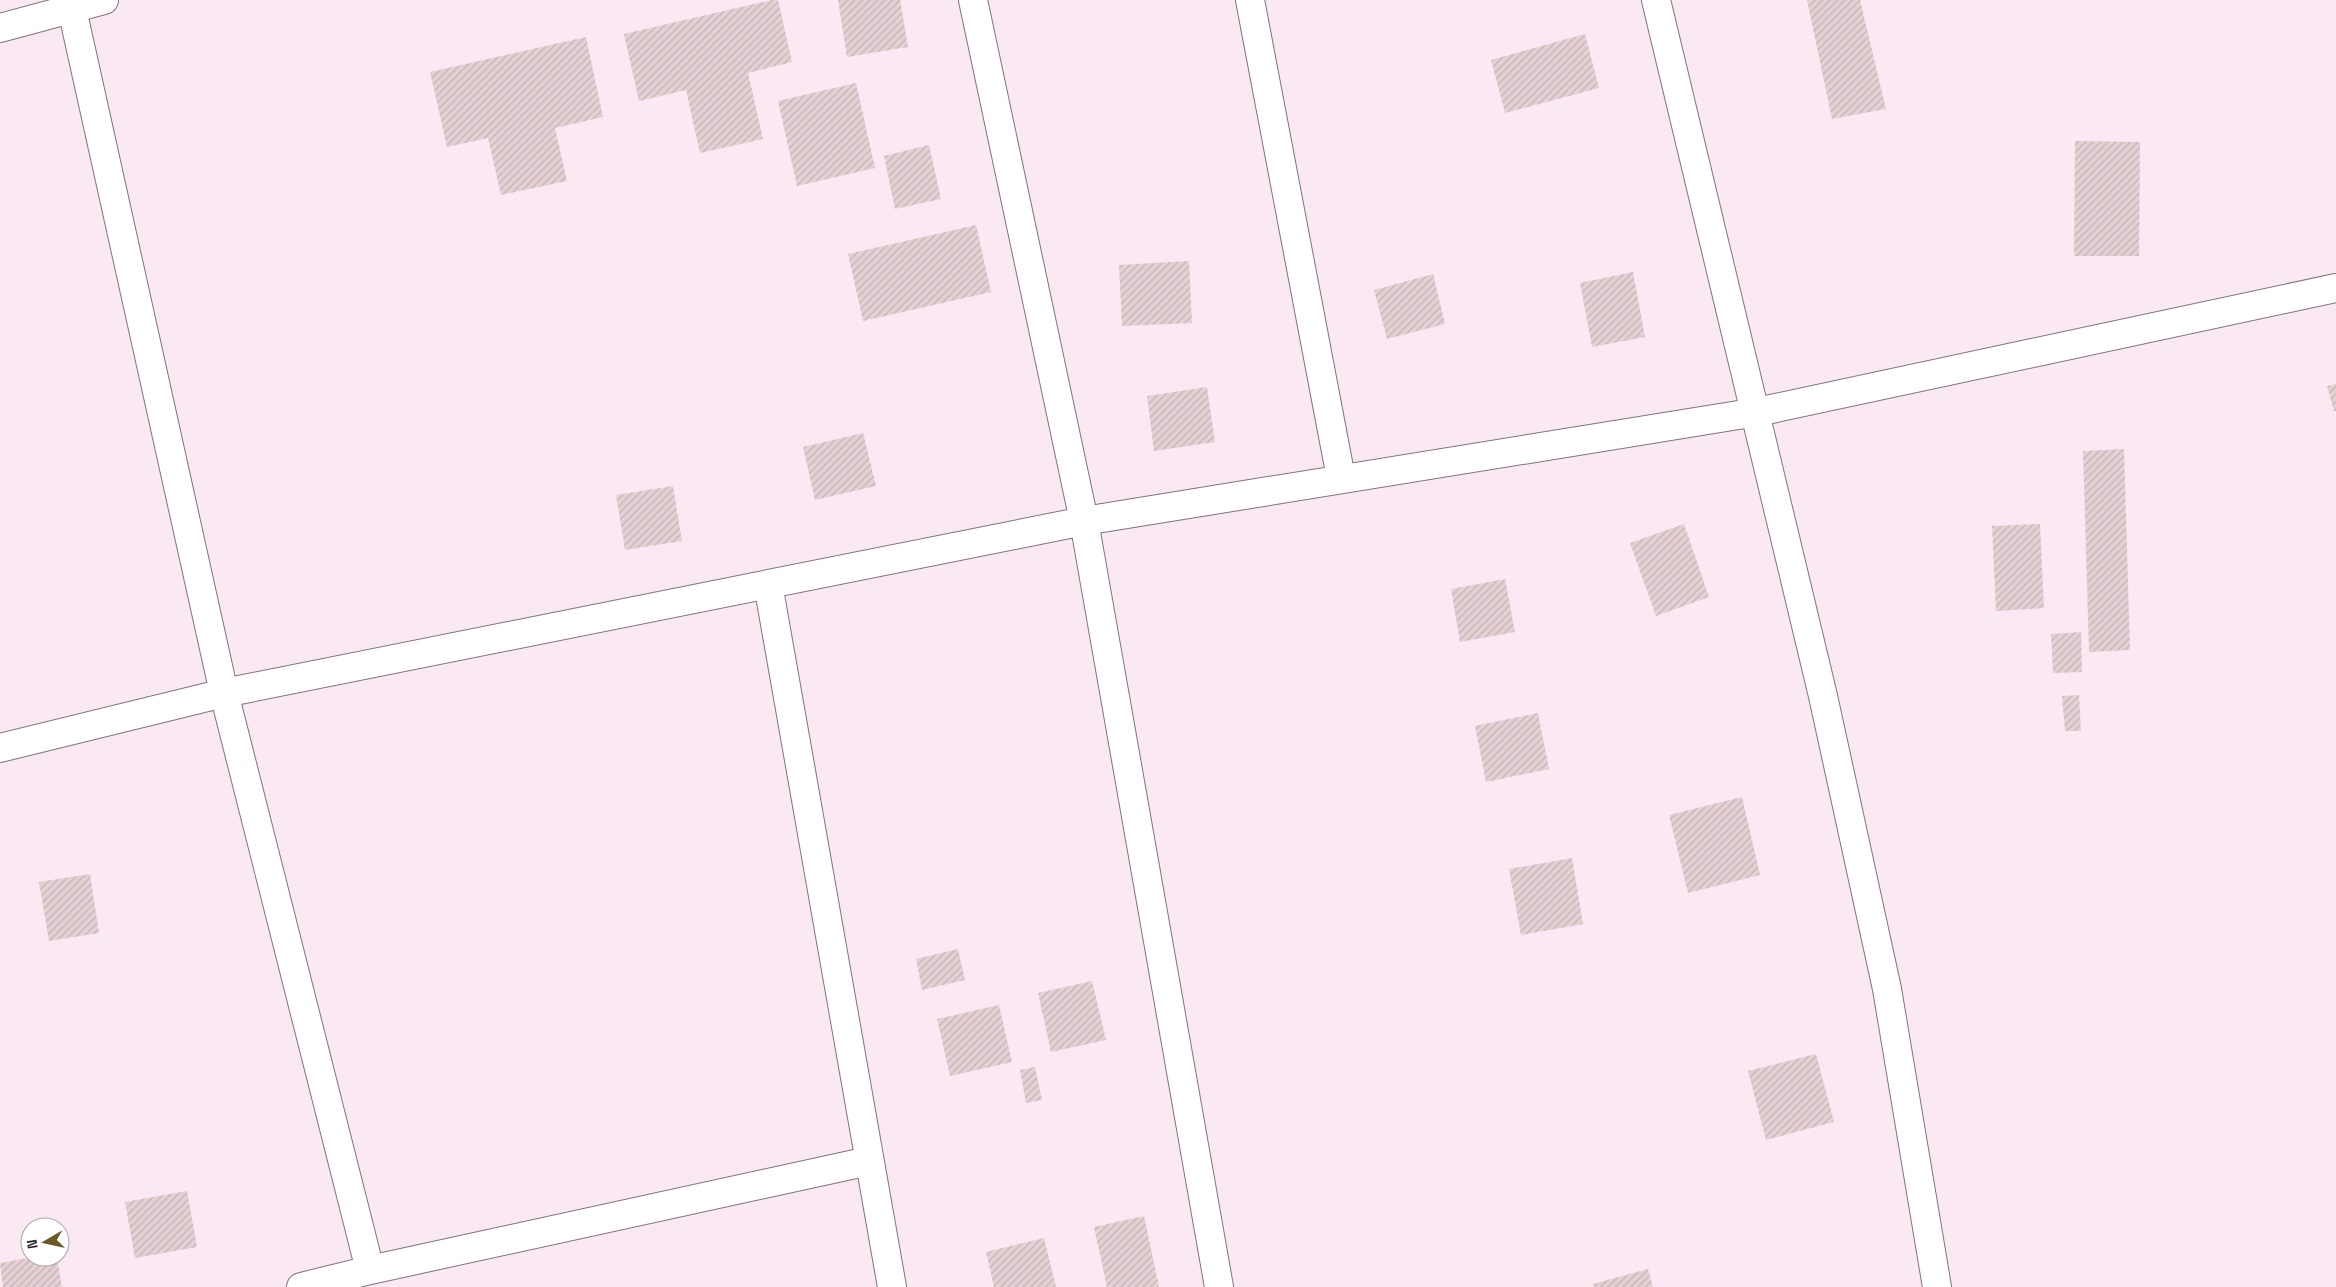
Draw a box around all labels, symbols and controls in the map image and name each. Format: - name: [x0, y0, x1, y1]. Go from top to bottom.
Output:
- north arrow: [20, 1217, 70, 1267]
- text: N: [23, 1238, 42, 1250]

